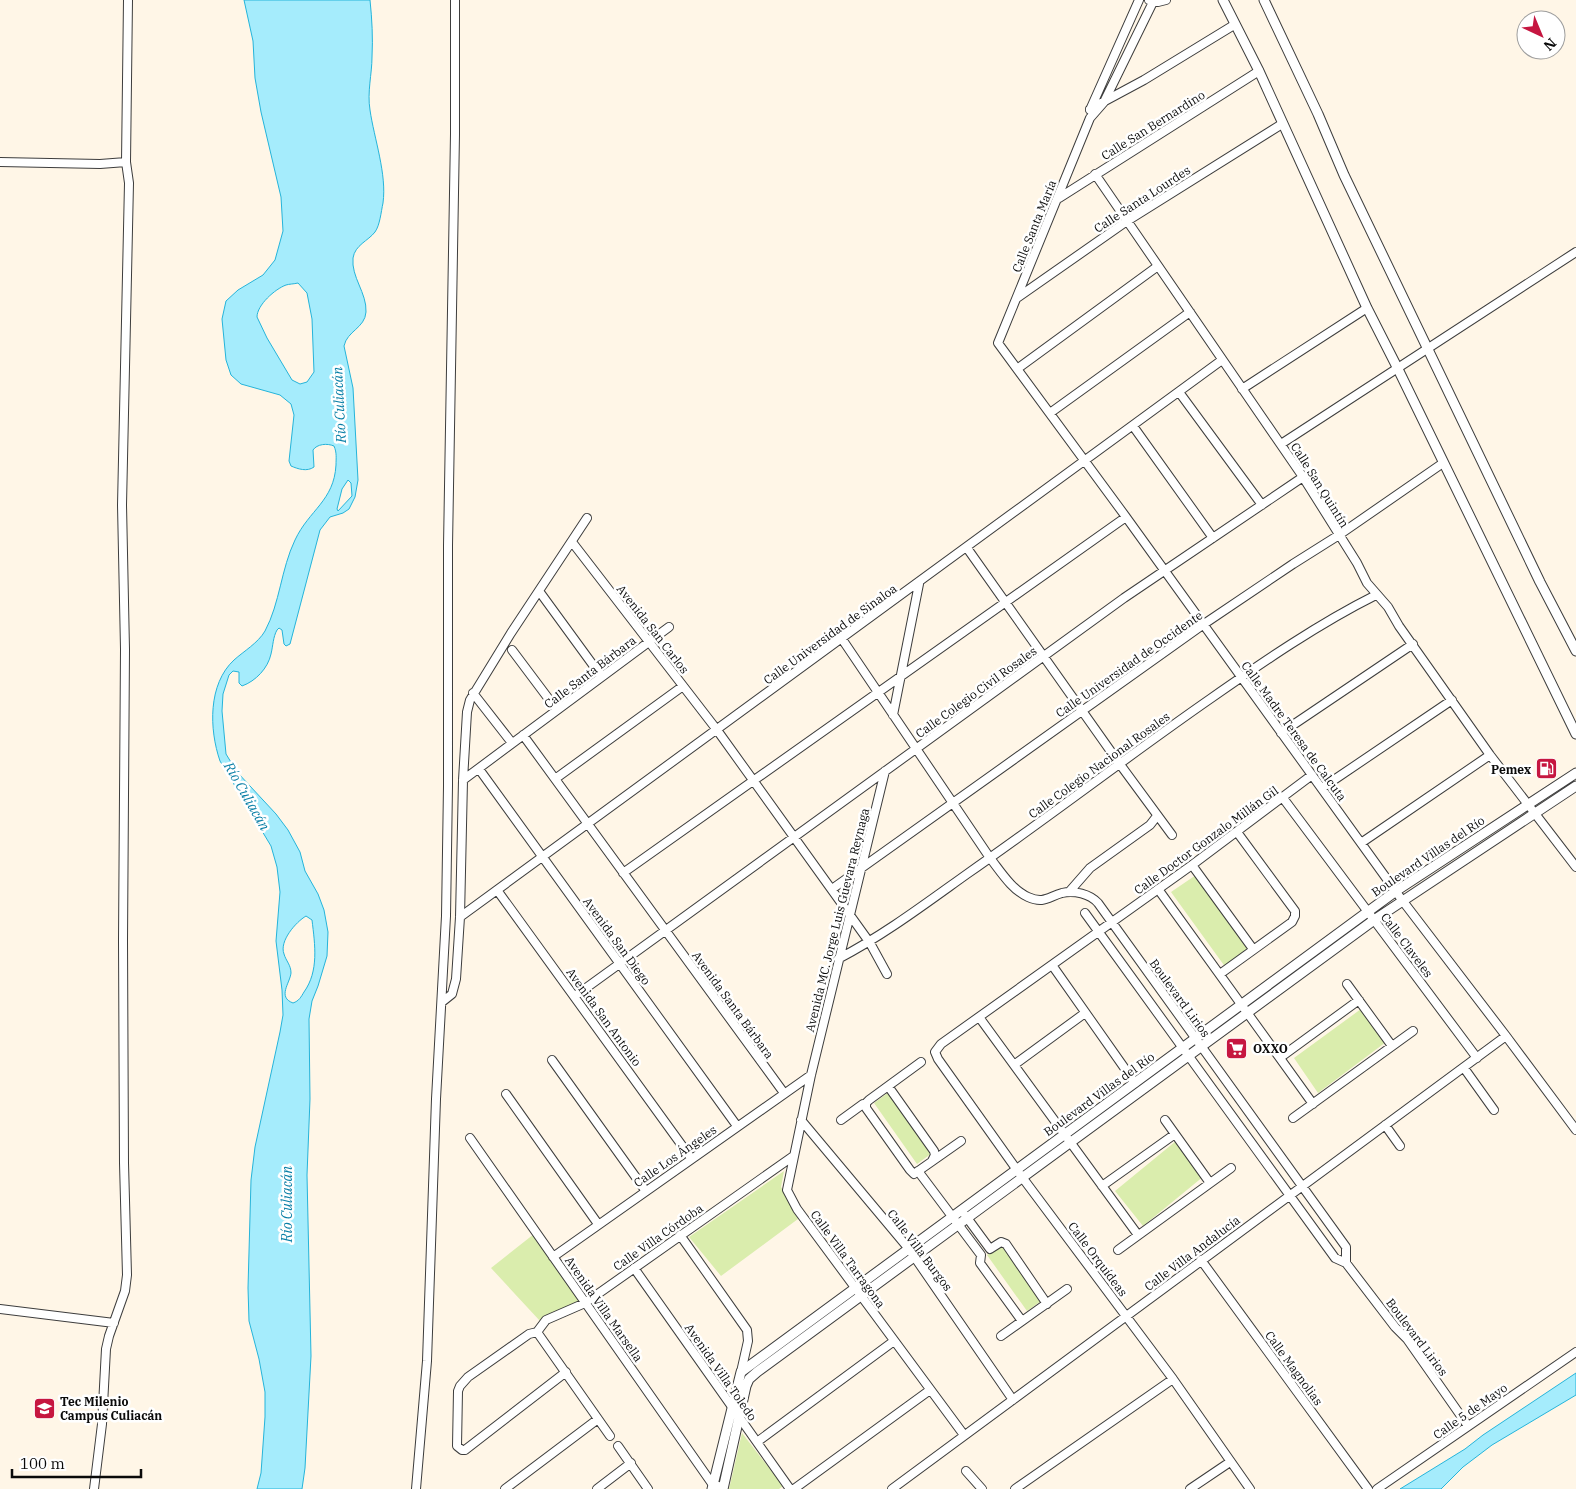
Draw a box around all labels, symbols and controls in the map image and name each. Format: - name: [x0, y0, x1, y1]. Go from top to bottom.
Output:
- north arrow: [1516, 10, 1566, 60]
- text: N: [1540, 34, 1560, 55]
- street label: Calle San Bernardino: [1098, 87, 1208, 163]
- street label: Calle Santa Lourdes: [1091, 162, 1193, 236]
- street label: Calle Santa María: [1009, 177, 1060, 274]
- water label: Río Culiacán: [328, 366, 350, 445]
- street label: Calle San Quintín: [1288, 440, 1352, 531]
- street label: Calle Universidad de Sinaloa: [760, 580, 900, 687]
- street label: Avenida San Carlos: [614, 582, 692, 676]
- street label: Calle Universidad de Occidente: [1053, 607, 1205, 721]
- street label: Calle Santa Bárbara: [541, 632, 639, 711]
- street label: Calle Colegio Civil Rosales: [913, 643, 1040, 741]
- street label: Calle Madre Teresa de Calcuta: [1238, 658, 1350, 804]
- street label: Calle Colegio Nacional Rosales: [1025, 709, 1173, 821]
- fuel station icon: Pemex: [1535, 757, 1559, 781]
- water label: Río Culiacán: [220, 758, 274, 834]
- place label: Pemex: [1491, 762, 1531, 777]
- street label: Calle Doctor Gonzalo Millán Gil: [1131, 782, 1281, 897]
- street label: Avenida MC. Jorge Luis Guevara Reynaga: [802, 806, 872, 1034]
- street label: Boulevard Villas del Río: [1369, 812, 1488, 899]
- street label: Avenida San Diego: [580, 894, 654, 988]
- street label: Calle Claveles: [1378, 910, 1436, 980]
- street label: Avenida Santa Bárbara: [689, 948, 777, 1062]
- street label: Boulevard Lirios: [1147, 956, 1214, 1040]
- street label: Avenida San Antonio: [563, 965, 645, 1069]
- supermarket icon: OXXO: [1225, 1036, 1249, 1060]
- place label: OXXO: [1253, 1041, 1288, 1056]
- street label: Boulevard Villas del Río: [1041, 1049, 1157, 1139]
- street label: Calle Los Ángeles: [631, 1122, 719, 1190]
- water label: Río Culiacán: [278, 1166, 296, 1243]
- street label: Calle Villa Córdoba: [610, 1200, 706, 1274]
- street label: Calle Villa Burgos: [884, 1206, 956, 1294]
- street label: Calle Villa Tarragona: [808, 1207, 889, 1311]
- street label: Calle Villa Andalucía: [1141, 1212, 1243, 1294]
- street label: Calle Orquídeas: [1065, 1219, 1131, 1299]
- street label: Avenida Villa Marsella: [562, 1253, 646, 1365]
- street label: Boulevard Lirios: [1383, 1295, 1451, 1379]
- street label: Avenida Villa Toledo: [682, 1321, 760, 1424]
- street label: Calle Magnolias: [1262, 1328, 1326, 1408]
- street label: Calle 5 de Mayo: [1430, 1380, 1510, 1442]
- place label: Tec Milenio Campus Culiacán: [60, 1394, 162, 1423]
- school or university icon: Tec Milenio Campus Culiacán: [32, 1396, 56, 1420]
- scale bar: [12, 1446, 141, 1478]
- text: 100 m: [20, 1454, 65, 1473]

